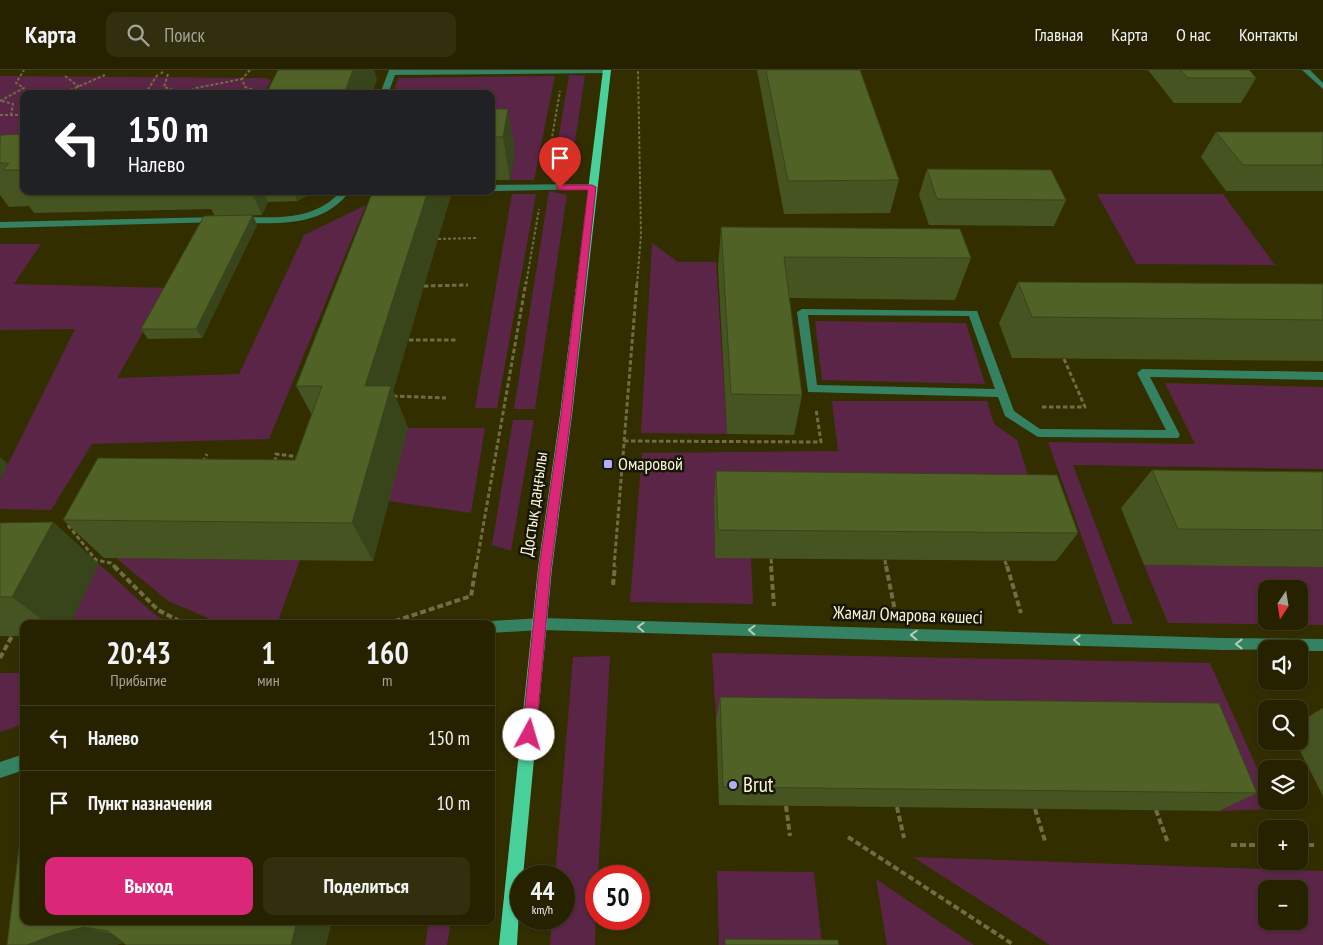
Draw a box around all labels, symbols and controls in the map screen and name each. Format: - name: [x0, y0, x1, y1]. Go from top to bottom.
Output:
- search box: [106, 12, 456, 57]
- text: Карта: [25, 19, 76, 50]
- icon: search: [124, 21, 152, 49]
- text: Поиск: [164, 23, 205, 47]
- text: Главная: [1035, 23, 1083, 46]
- text: Карта: [1111, 23, 1148, 46]
- text: О нас: [1176, 23, 1211, 46]
- text: Контакты: [1239, 23, 1298, 46]
- text: 150 m: [128, 106, 209, 152]
- icon: left: [45, 110, 110, 175]
- pin: [539, 137, 581, 188]
- icon: arrive: [546, 144, 574, 172]
- text: Налево: [128, 150, 185, 178]
- street label: Достық даңғылы: [515, 450, 552, 558]
- place label: Омаровой: [618, 452, 683, 475]
- marker: Омаровой: [602, 458, 614, 470]
- north arrow: [1258, 580, 1308, 630]
- map controls: [1258, 580, 1308, 930]
- street label: Жамал Омарова көшесі: [832, 600, 983, 629]
- one-way arrow: [637, 621, 645, 632]
- one-way arrow: [748, 625, 756, 635]
- one-way arrow: [910, 630, 918, 640]
- text: 20:43: [106, 633, 171, 672]
- text: 1: [261, 633, 276, 672]
- text: 160: [366, 633, 409, 672]
- one-way arrow: [1073, 634, 1081, 645]
- one-way arrow: [1235, 639, 1243, 649]
- button: sound: [1258, 640, 1308, 690]
- text: Прибытие: [110, 670, 167, 690]
- text: мин: [257, 670, 280, 690]
- text: m: [382, 670, 393, 690]
- button: search: [1258, 700, 1308, 750]
- position arrow: [502, 708, 554, 760]
- icon: left: [45, 724, 73, 752]
- text: Налево: [88, 726, 139, 750]
- text: 150 m: [428, 726, 470, 750]
- button: layers: [1258, 760, 1308, 810]
- place label: Brut: [743, 771, 774, 798]
- marker: Brut: [727, 779, 739, 791]
- icon: arrive: [45, 789, 73, 817]
- text: Пункт назначения: [88, 791, 212, 815]
- text: 10 m: [437, 791, 470, 815]
- button: +: [1258, 820, 1308, 870]
- button: Выход: [45, 857, 253, 915]
- button: Поделиться: [263, 857, 470, 915]
- speed limit sign: 50: [585, 865, 650, 930]
- text: 44: [531, 875, 554, 907]
- button: −: [1258, 880, 1308, 930]
- text: km/h: [532, 902, 553, 917]

